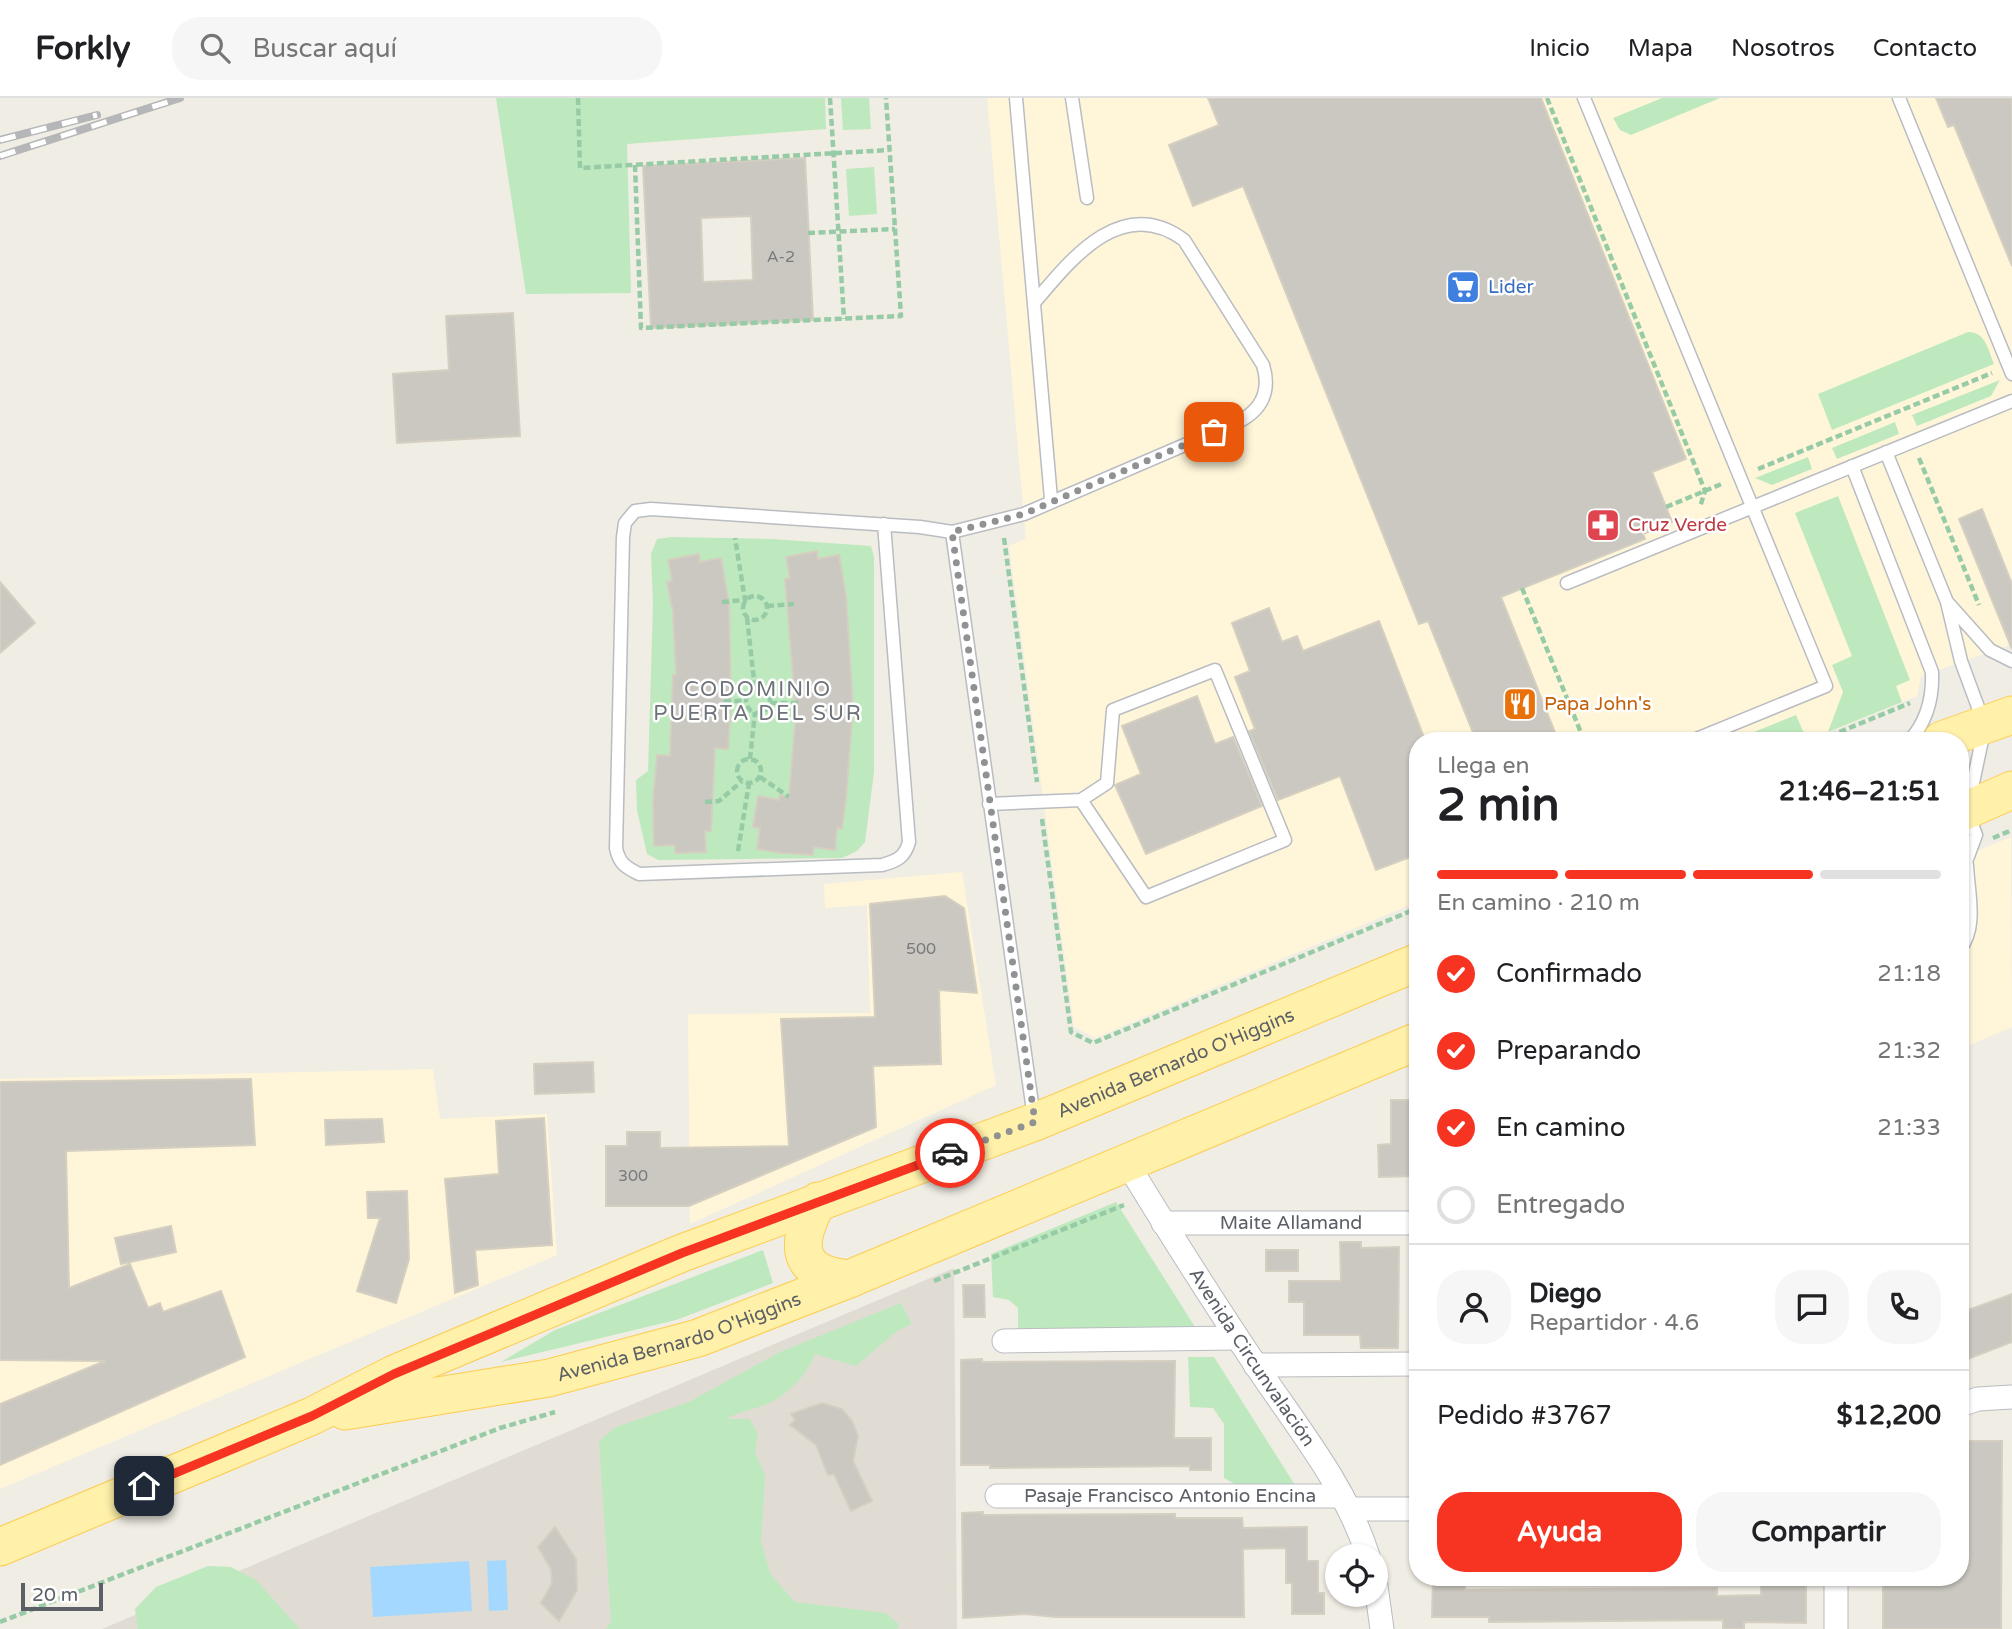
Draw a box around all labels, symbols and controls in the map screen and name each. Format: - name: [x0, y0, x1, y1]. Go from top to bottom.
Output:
- search box: [172, 17, 662, 80]
- text: Forkly: [35, 29, 130, 68]
- icon: search: [196, 29, 234, 67]
- text: Buscar aquí: [252, 33, 397, 64]
- text: Inicio: [1529, 34, 1590, 63]
- text: Mapa: [1628, 34, 1693, 63]
- text: Nosotros: [1731, 34, 1835, 63]
- text: Contacto: [1873, 34, 1977, 63]
- house number: A-2: [767, 247, 795, 267]
- supermarket icon: Lider: [1444, 268, 1482, 306]
- place label: Lider: [1488, 276, 1534, 298]
- pin: [1184, 402, 1244, 462]
- icon: bag: [1195, 413, 1233, 451]
- pharmacy icon: Cruz Verde: [1584, 506, 1622, 544]
- place label: Cruz Verde: [1628, 514, 1727, 536]
- district label: CODOMINIO PUERTA DEL SUR: [653, 677, 863, 726]
- restaurant icon: Papa John's: [1501, 685, 1539, 723]
- place label: Papa John's: [1544, 693, 1651, 715]
- text: Llega en: [1437, 752, 1529, 780]
- text: 21:46–21:51: [1779, 776, 1941, 807]
- text: 2 min: [1437, 778, 1560, 833]
- text: En camino · 210 m: [1437, 889, 1640, 917]
- house number: 500: [906, 939, 936, 959]
- icon: check: [1437, 955, 1475, 993]
- text: Confirmado: [1496, 958, 1642, 989]
- text: 21:18: [1877, 960, 1941, 988]
- street label: Avenida Bernardo O'Higgins: [1054, 1004, 1298, 1122]
- icon: check: [1437, 1032, 1475, 1070]
- text: Preparando: [1496, 1035, 1641, 1066]
- text: 21:32: [1877, 1037, 1941, 1065]
- icon: check: [1437, 1109, 1475, 1147]
- text: En camino: [1496, 1112, 1625, 1143]
- text: 21:33: [1877, 1114, 1941, 1142]
- courier: [915, 1118, 985, 1188]
- icon: car: [931, 1134, 969, 1172]
- house number: 300: [618, 1166, 648, 1186]
- text: Entregado: [1496, 1189, 1625, 1220]
- street label: Maite Allamand: [1220, 1212, 1362, 1234]
- street label: Avenida Circunvalación: [1184, 1264, 1320, 1451]
- button: person: [1437, 1270, 1511, 1344]
- button: chat: [1775, 1270, 1849, 1344]
- button: phone: [1867, 1270, 1941, 1344]
- text: Diego: [1529, 1278, 1602, 1309]
- street label: Avenida Bernardo O'Higgins: [555, 1288, 804, 1386]
- text: Repartidor · 4.6: [1529, 1309, 1699, 1337]
- text: Pedido #3767: [1437, 1400, 1612, 1431]
- text: $12,200: [1837, 1400, 1941, 1431]
- pin: [114, 1456, 174, 1516]
- icon: home: [125, 1467, 163, 1505]
- street label: Pasaje Francisco Antonio Encina: [1024, 1485, 1316, 1507]
- button: Ayuda: [1437, 1492, 1682, 1572]
- button: Compartir: [1696, 1492, 1941, 1572]
- map controls: [1325, 1544, 1388, 1607]
- button: locate: [1325, 1544, 1388, 1607]
- scale bar: [21, 1580, 103, 1612]
- text: 20 m: [32, 1584, 78, 1606]

